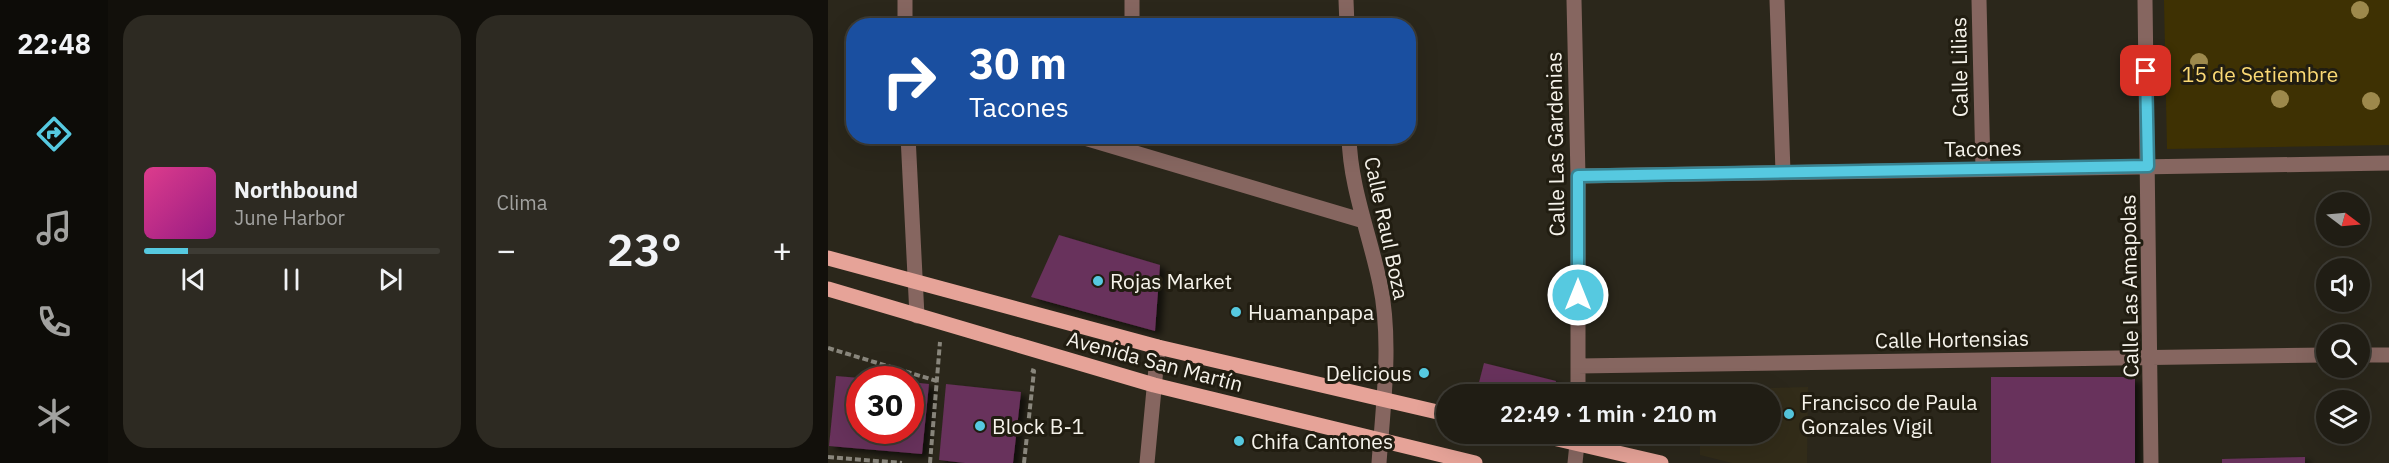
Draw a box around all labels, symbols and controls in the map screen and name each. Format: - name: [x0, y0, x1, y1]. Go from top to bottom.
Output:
- street label: Calle Lilias: [1944, 17, 1974, 117]
- text: 22:48: [17, 26, 91, 61]
- text: 30 m: [969, 36, 1067, 91]
- icon: right: [870, 42, 948, 120]
- pin: [2120, 45, 2171, 96]
- street label: Calle Las Gardenias: [1539, 51, 1571, 237]
- icon: arrive: [2129, 54, 2162, 87]
- park label: 15 de Setiembre: [2182, 60, 2338, 88]
- text: Tacones: [969, 89, 1069, 124]
- icon: directions: [33, 113, 75, 155]
- street label: Tacones: [1944, 133, 2022, 163]
- street label: Calle Raul Boza: [1358, 154, 1416, 302]
- text: Northbound: [234, 175, 358, 204]
- text: Clima: [497, 189, 548, 216]
- north arrow: [2316, 192, 2370, 246]
- map controls: [2316, 192, 2370, 444]
- street label: Calle Las Amapolas: [2113, 194, 2145, 378]
- text: June Harbor: [234, 204, 345, 231]
- icon: music: [33, 207, 75, 249]
- text: 23°: [607, 220, 682, 278]
- text: −: [497, 228, 516, 271]
- text: +: [772, 228, 792, 271]
- button: sound: [2316, 258, 2370, 312]
- icon: previous: [177, 263, 210, 296]
- icon: pause: [275, 263, 308, 296]
- icon: next: [374, 263, 407, 296]
- position arrow: [1546, 263, 1610, 327]
- place label: Rojas Market: [1110, 267, 1232, 295]
- marker: Rojas Market: [1091, 274, 1105, 288]
- place label: Huamanpapa: [1248, 298, 1374, 326]
- icon: phone: [33, 301, 75, 343]
- marker: Huamanpapa: [1229, 305, 1243, 319]
- street label: Avenida San Martín: [1064, 324, 1246, 398]
- street label: Calle Hortensias: [1875, 324, 2029, 354]
- button: search: [2316, 324, 2370, 378]
- place label: Delicious: [1326, 359, 1412, 387]
- speed limit sign: 30: [846, 366, 924, 444]
- marker: Delicious: [1417, 366, 1431, 380]
- place label: Francisco de Paula Gonzales Vigil: [1801, 388, 1978, 440]
- button: layers: [2316, 390, 2370, 444]
- icon: climate: [33, 395, 75, 437]
- text: 22:49 · 1 min · 210 m: [1500, 399, 1717, 428]
- marker: Francisco de Paula Gonzales Vigil: [1782, 407, 1796, 421]
- place label: Block B-1: [992, 412, 1084, 440]
- marker: Block B-1: [973, 419, 987, 433]
- place label: Chifa Cantones: [1251, 427, 1393, 455]
- marker: Chifa Cantones: [1232, 434, 1246, 448]

